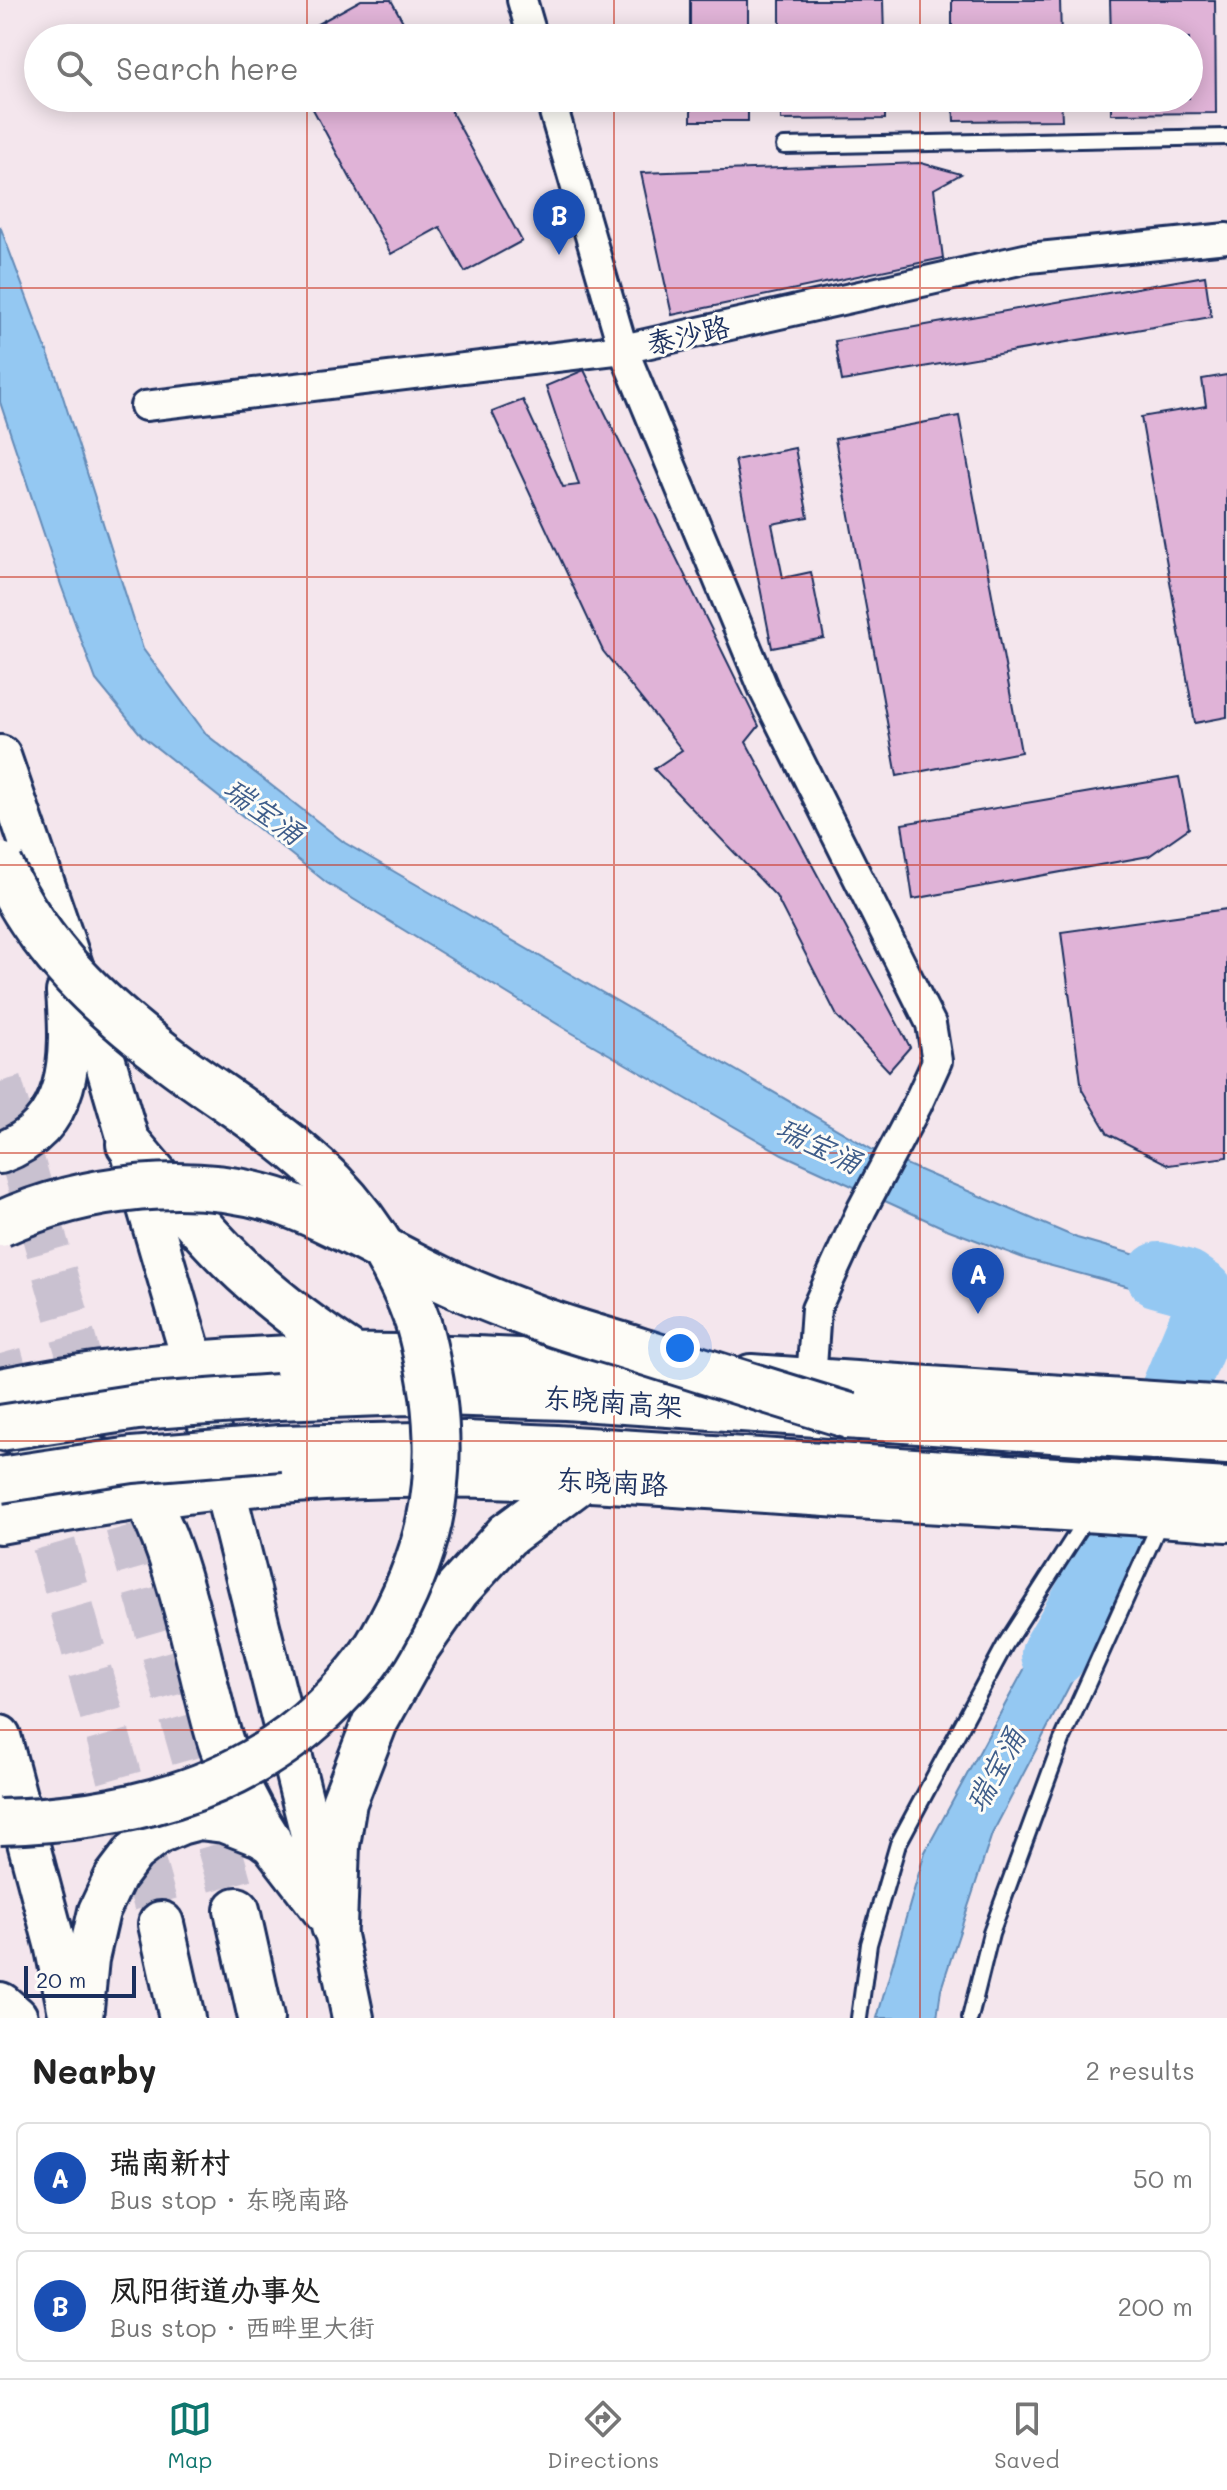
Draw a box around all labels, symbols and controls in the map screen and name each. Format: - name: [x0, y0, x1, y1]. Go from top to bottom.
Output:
- search box: [24, 24, 1203, 112]
- icon: search: [52, 46, 96, 90]
- text: Search here: [116, 48, 299, 88]
- pin: B: [533, 189, 585, 255]
- street label: 泰沙路: [643, 307, 733, 361]
- water label: 瑞宝涌: [217, 767, 314, 853]
- water label: 瑞宝涌: [771, 1106, 870, 1182]
- pin: A: [952, 1248, 1004, 1314]
- your location: [660, 1328, 700, 1368]
- street label: 东晓南高架: [542, 1378, 684, 1424]
- street label: 东晓南路: [555, 1460, 669, 1502]
- water label: 瑞宝涌: [955, 1719, 1034, 1818]
- scale bar: [24, 1962, 136, 1998]
- text: 20 m: [36, 1965, 86, 1994]
- text: Nearby: [32, 2048, 157, 2093]
- text: 2 results: [1086, 2053, 1195, 2087]
- text: 瑞南新村: [110, 2141, 230, 2181]
- text: A: [51, 2161, 69, 2195]
- text: 50 m: [1133, 2161, 1193, 2195]
- text: Bus stop · 东晓南路: [110, 2182, 349, 2216]
- text: 凤阳街道办事处: [110, 2269, 320, 2309]
- text: B: [51, 2289, 69, 2323]
- text: 200 m: [1117, 2289, 1193, 2323]
- text: Bus stop · 西畔里大街: [110, 2310, 375, 2344]
- tab: Map: [168, 2397, 212, 2474]
- tab: Directions: [547, 2397, 659, 2474]
- tab: Saved: [994, 2397, 1059, 2474]

